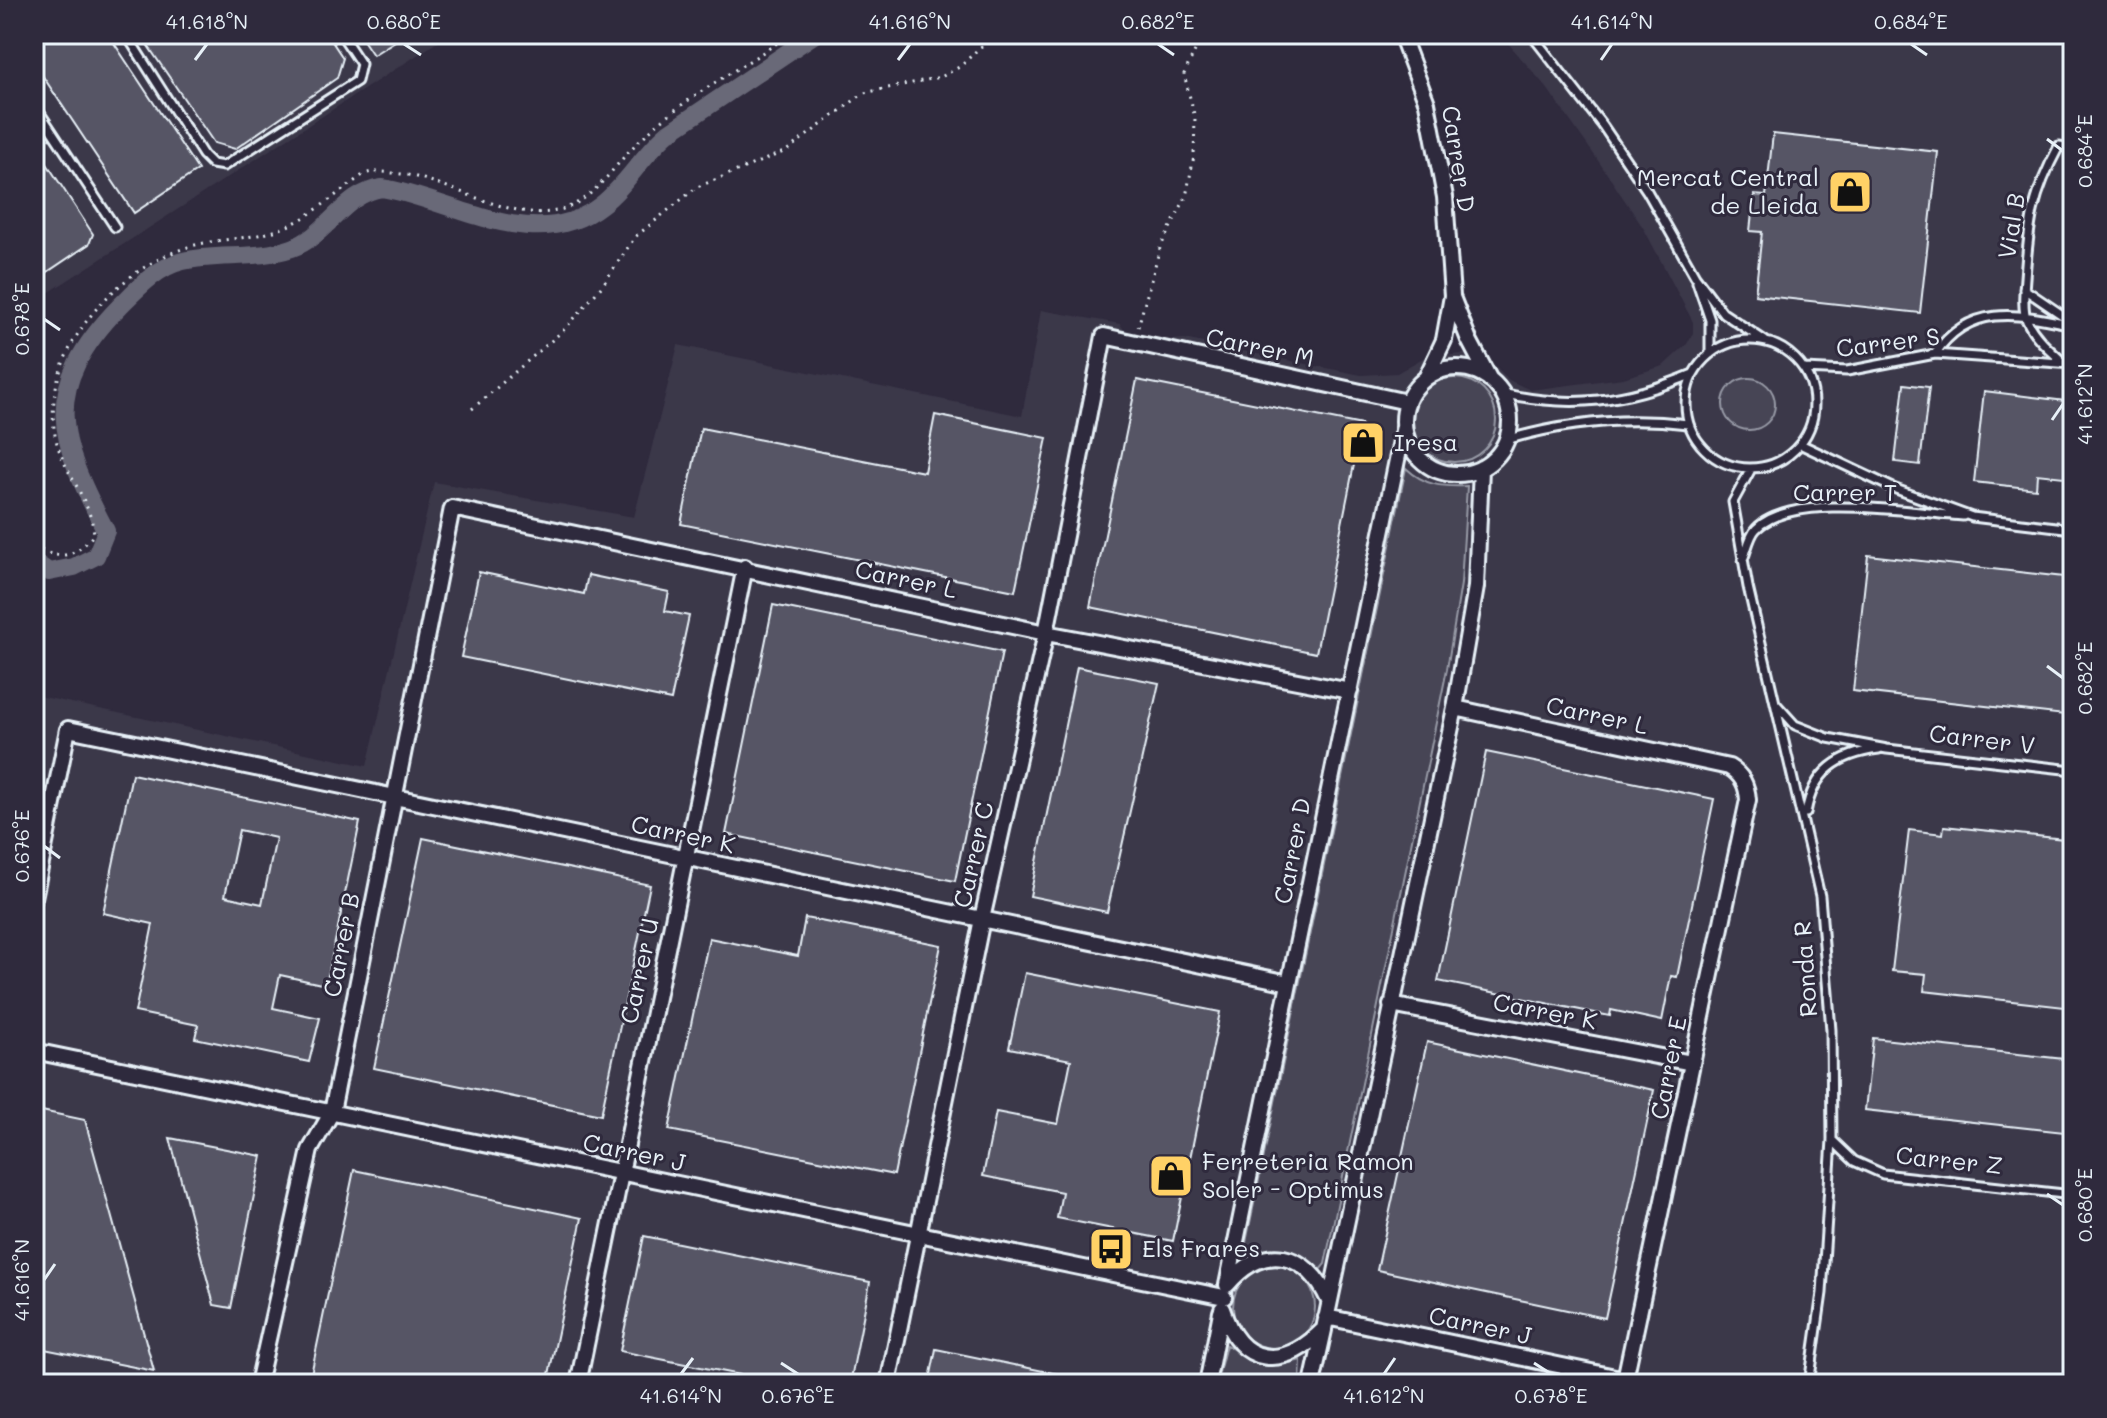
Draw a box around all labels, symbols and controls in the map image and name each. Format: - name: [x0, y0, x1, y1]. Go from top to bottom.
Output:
- text: 41.618°N: [166, 8, 248, 34]
- text: 0.680°E: [367, 8, 441, 34]
- text: 41.616°N: [869, 8, 951, 34]
- text: 0.682°E: [1122, 8, 1194, 34]
- text: 41.614°N: [1571, 8, 1653, 34]
- text: 0.684°E: [1874, 8, 1948, 34]
- street label: Carrer D: [1436, 103, 1483, 214]
- text: 0.684°E: [2071, 114, 2097, 188]
- place label: Mercat Central de Lleida: [1637, 161, 1819, 220]
- shop icon: Mercat Central de Lleida: [1826, 168, 1874, 216]
- street label: Vial B: [1990, 191, 2031, 261]
- text: 0.678°E: [8, 283, 34, 355]
- street label: Carrer M: [1203, 320, 1317, 373]
- street label: Carrer S: [1834, 320, 1941, 363]
- text: 41.612°N: [2071, 363, 2097, 445]
- shop icon: Iresa: [1339, 419, 1387, 467]
- place label: Iresa: [1394, 426, 1458, 457]
- street label: Carrer T: [1793, 476, 1897, 507]
- street label: Carrer L: [853, 553, 960, 605]
- text: 0.682°E: [2071, 642, 2097, 714]
- street label: Carrer L: [1544, 689, 1651, 741]
- street label: Carrer V: [1928, 717, 2037, 760]
- street label: Carrer D: [1266, 795, 1317, 906]
- street label: Carrer C: [945, 799, 1000, 911]
- street label: Carrer K: [629, 807, 738, 860]
- text: 0.676°E: [8, 810, 34, 882]
- street label: Carrer B: [315, 890, 366, 1000]
- street label: Carrer U: [612, 915, 665, 1026]
- street label: Ronda R: [1786, 920, 1823, 1018]
- street label: Carrer K: [1491, 985, 1600, 1036]
- street label: Carrer E: [1642, 1013, 1693, 1122]
- street label: Carrer J: [580, 1126, 688, 1178]
- street label: Carrer Z: [1894, 1139, 2004, 1181]
- place label: Ferreteria Ramon Soler - Optimus: [1202, 1145, 1414, 1204]
- shop icon: Ferreteria Ramon Soler - Optimus: [1147, 1152, 1195, 1200]
- text: 0.680°E: [2071, 1168, 2097, 1242]
- bus stop icon: Els Frares: [1087, 1225, 1135, 1273]
- place label: Els Frares: [1142, 1232, 1260, 1263]
- text: 41.616°N: [8, 1239, 34, 1321]
- street label: Carrer J: [1426, 1299, 1534, 1351]
- text: 41.614°N: [640, 1382, 722, 1408]
- text: 0.676°E: [762, 1382, 834, 1408]
- text: 41.612°N: [1343, 1382, 1425, 1408]
- text: 0.678°E: [1515, 1382, 1587, 1408]

